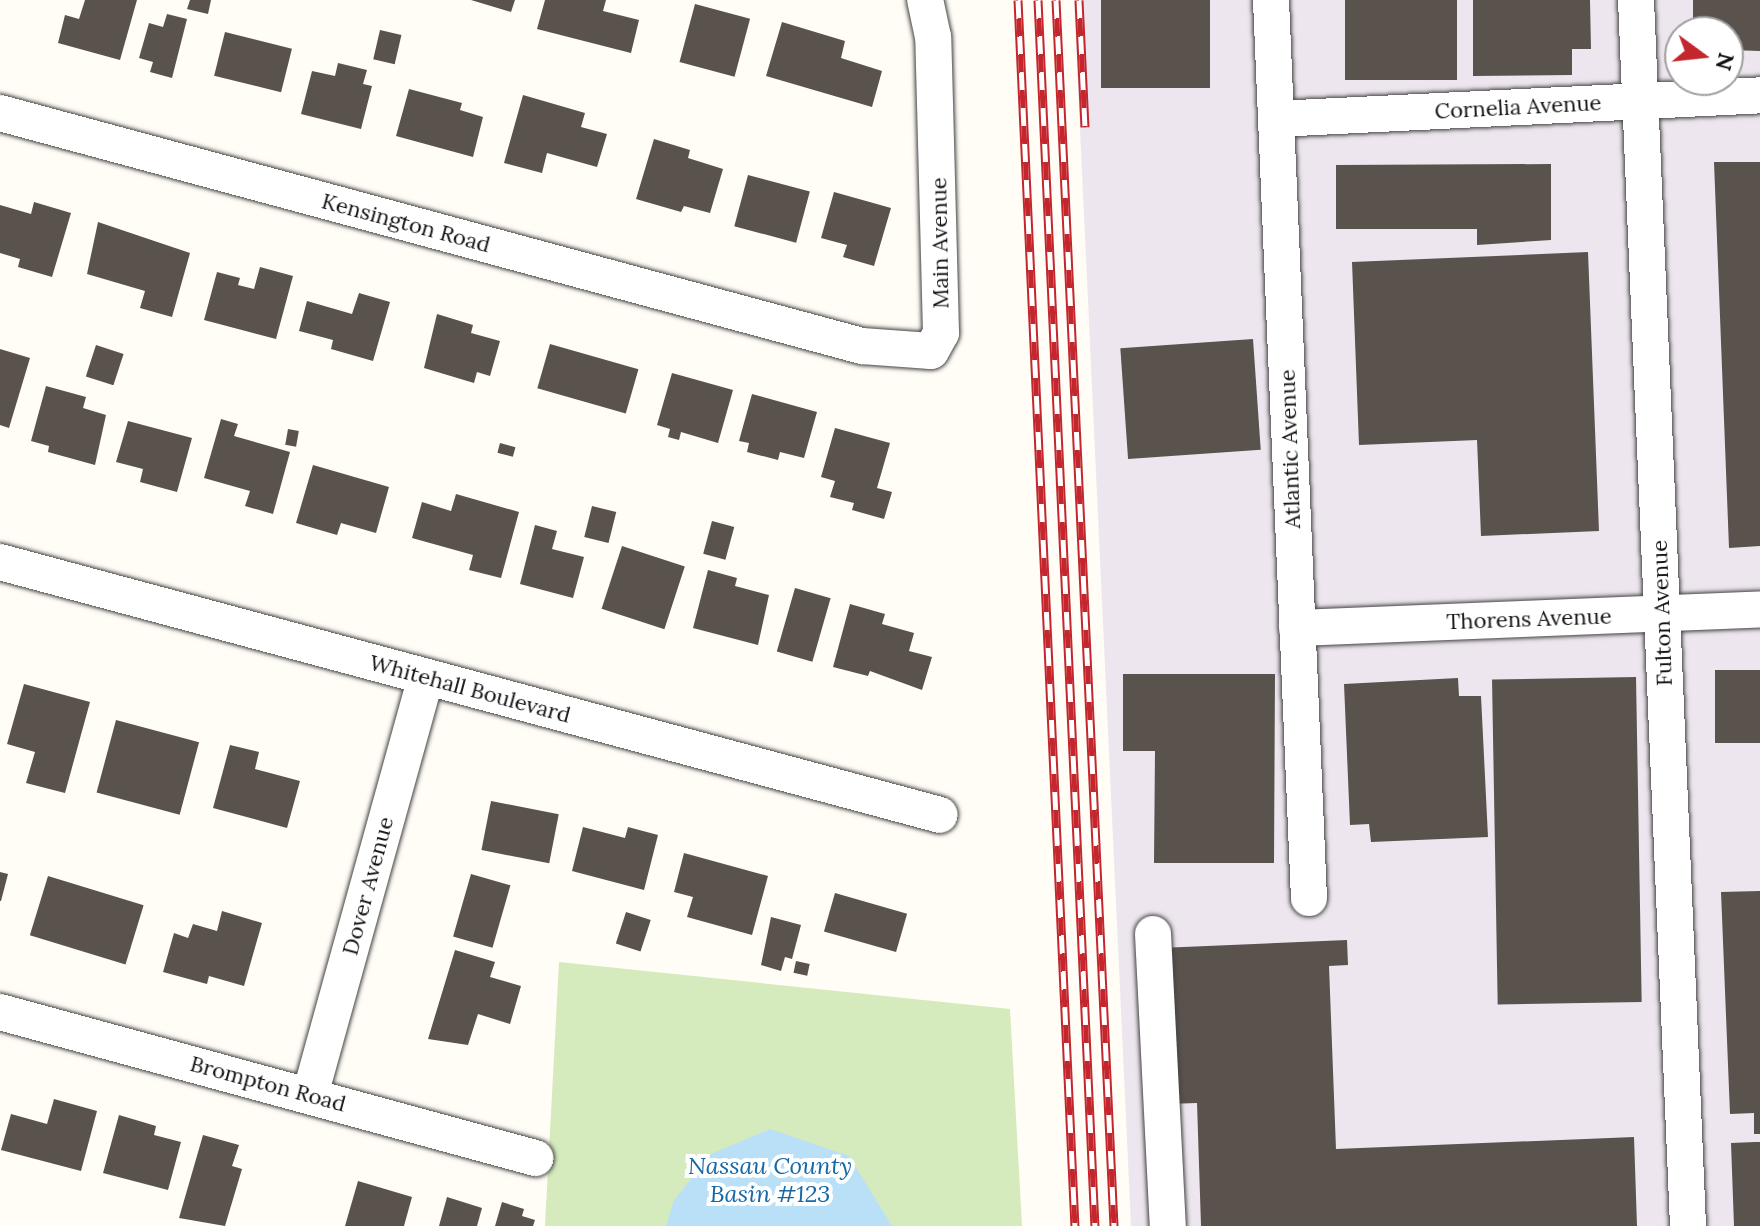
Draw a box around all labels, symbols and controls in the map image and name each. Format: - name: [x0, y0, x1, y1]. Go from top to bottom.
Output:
- north arrow: [1664, 16, 1744, 96]
- text: N: [1710, 50, 1741, 74]
- street label: Cornelia Avenue: [1434, 89, 1602, 125]
- street label: Main Avenue: [926, 177, 954, 309]
- street label: Kensington Road: [319, 188, 493, 258]
- street label: Atlantic Avenue: [1274, 369, 1306, 529]
- street label: Fulton Avenue: [1646, 540, 1678, 686]
- street label: Thorens Avenue: [1446, 603, 1612, 635]
- street label: Whitehall Boulevard: [367, 649, 573, 729]
- street label: Dover Avenue: [337, 814, 399, 958]
- street label: Brompton Road: [187, 1051, 349, 1117]
- water label: Nassau County Basin #123: [688, 1152, 852, 1208]

